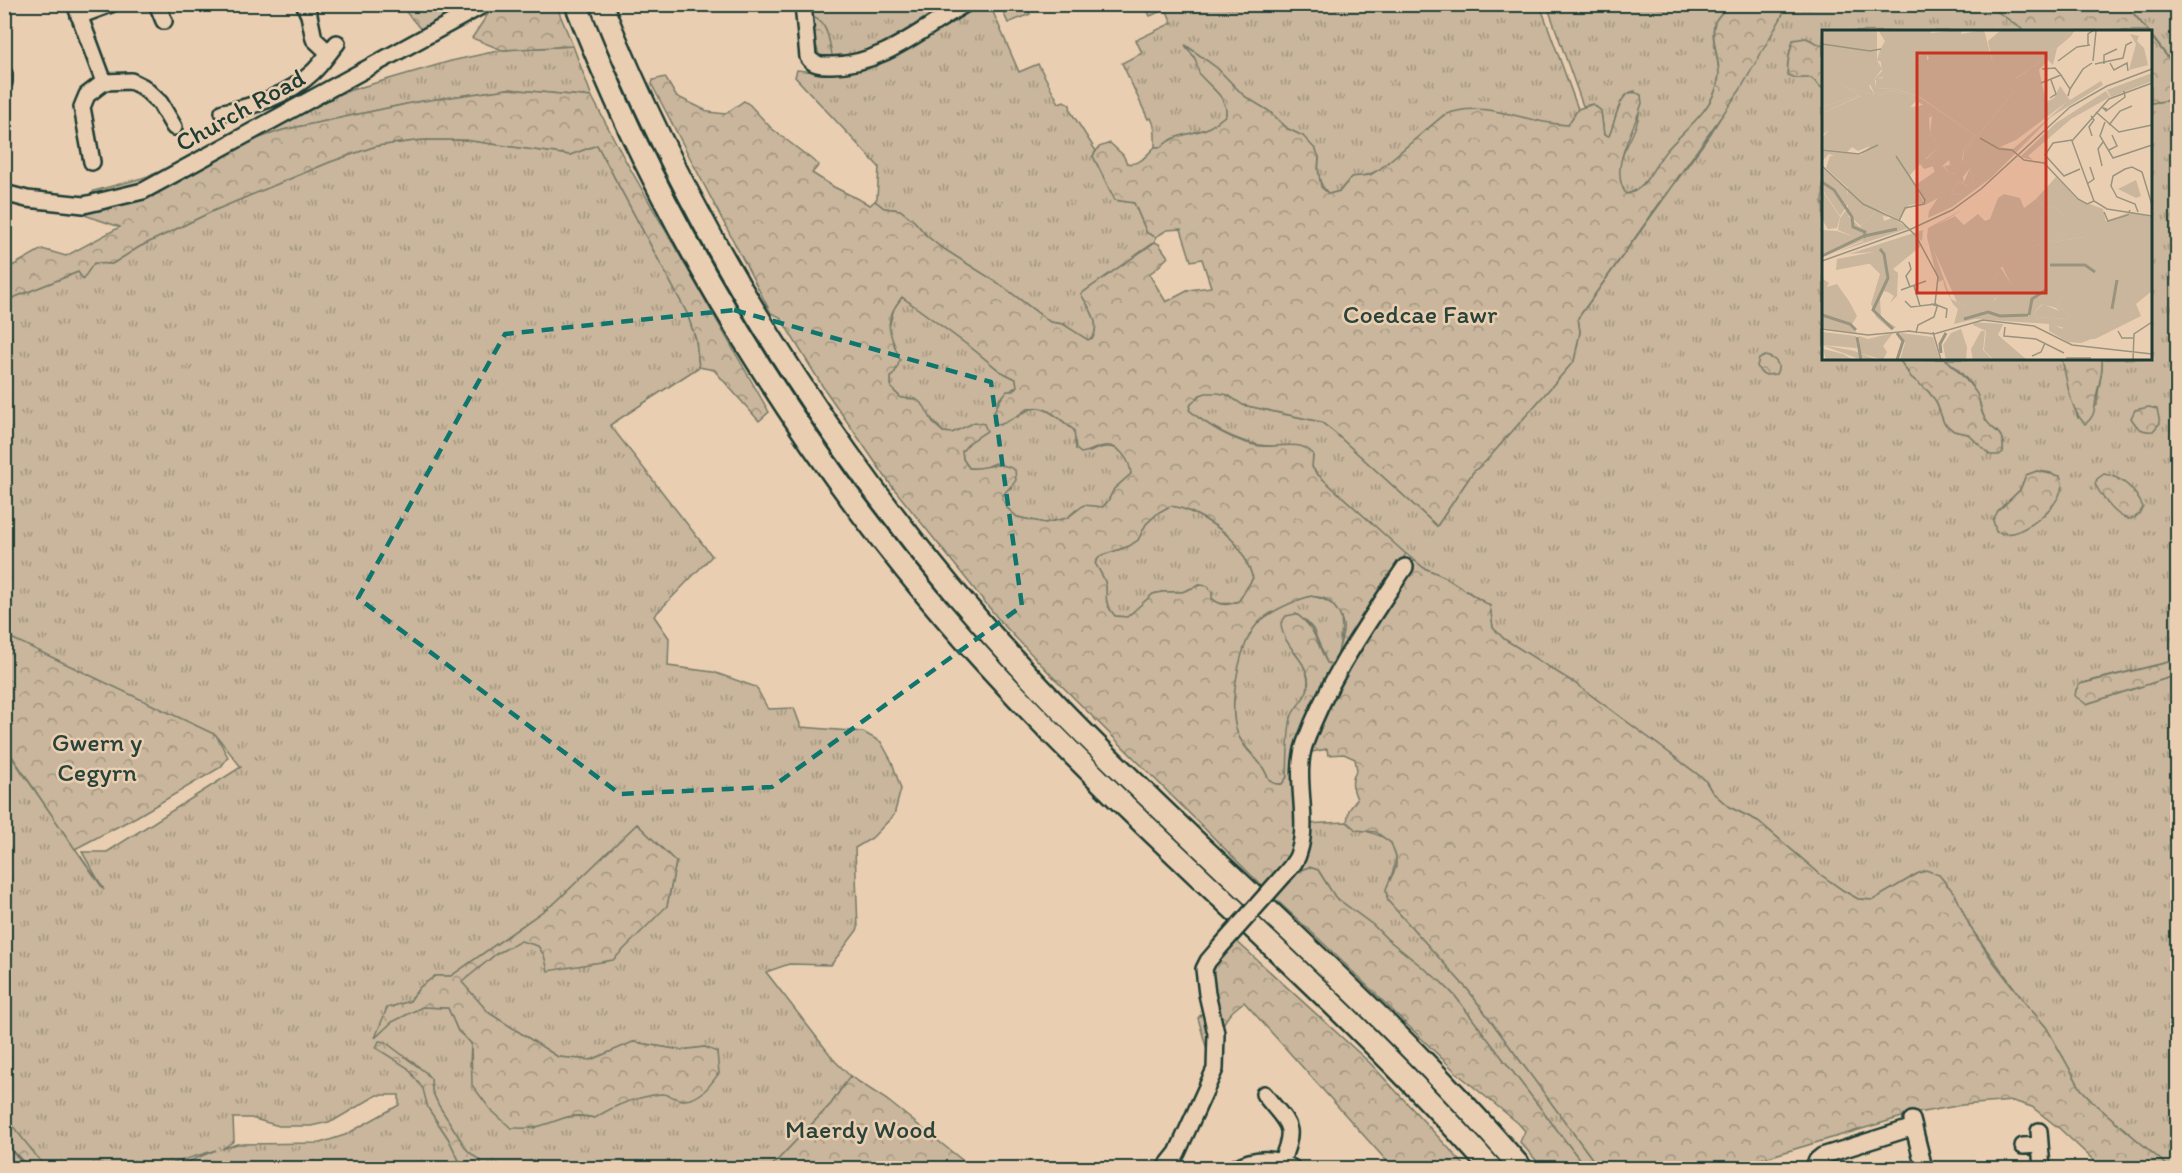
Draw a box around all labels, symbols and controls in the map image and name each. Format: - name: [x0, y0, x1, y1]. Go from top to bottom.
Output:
- inset map: [1822, 30, 2152, 360]
- street label: Church Road: [170, 61, 310, 159]
- park label: Coedcae Fawr: [1343, 298, 1498, 330]
- park label: Gwern y Cegyrn: [52, 726, 142, 788]
- park label: Maerdy Wood: [785, 1113, 938, 1145]

